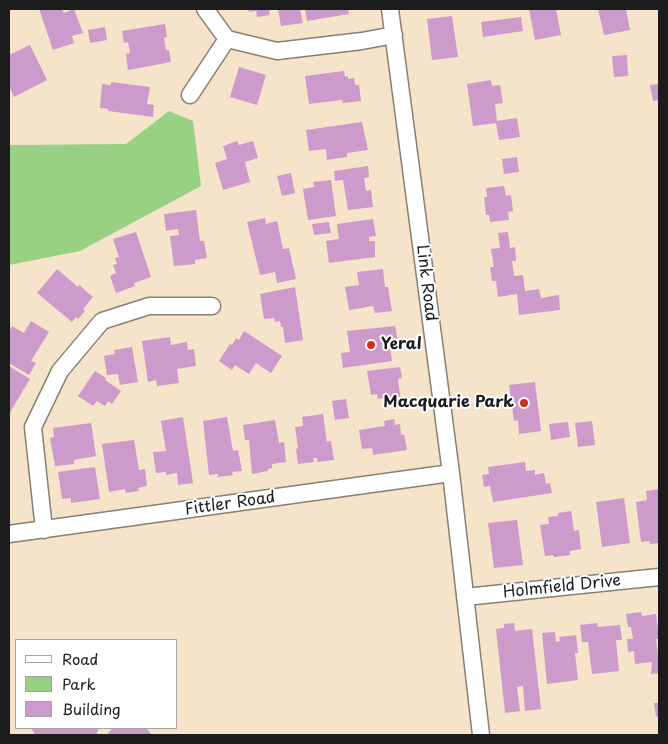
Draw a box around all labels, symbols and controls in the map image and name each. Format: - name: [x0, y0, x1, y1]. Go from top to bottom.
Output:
- street label: Link Road: [412, 244, 440, 322]
- place label: Yeral: [381, 335, 422, 355]
- marker: Yeral: [365, 339, 377, 351]
- place label: Macquarie Park: [383, 393, 514, 413]
- marker: Macquarie Park: [518, 397, 530, 409]
- street label: Fittler Road: [184, 488, 276, 520]
- street label: Holmfield Drive: [502, 571, 622, 603]
- legend: [15, 639, 178, 729]
- text: Road: [62, 647, 98, 670]
- text: Park: [62, 672, 96, 695]
- text: Building: [62, 697, 121, 720]

